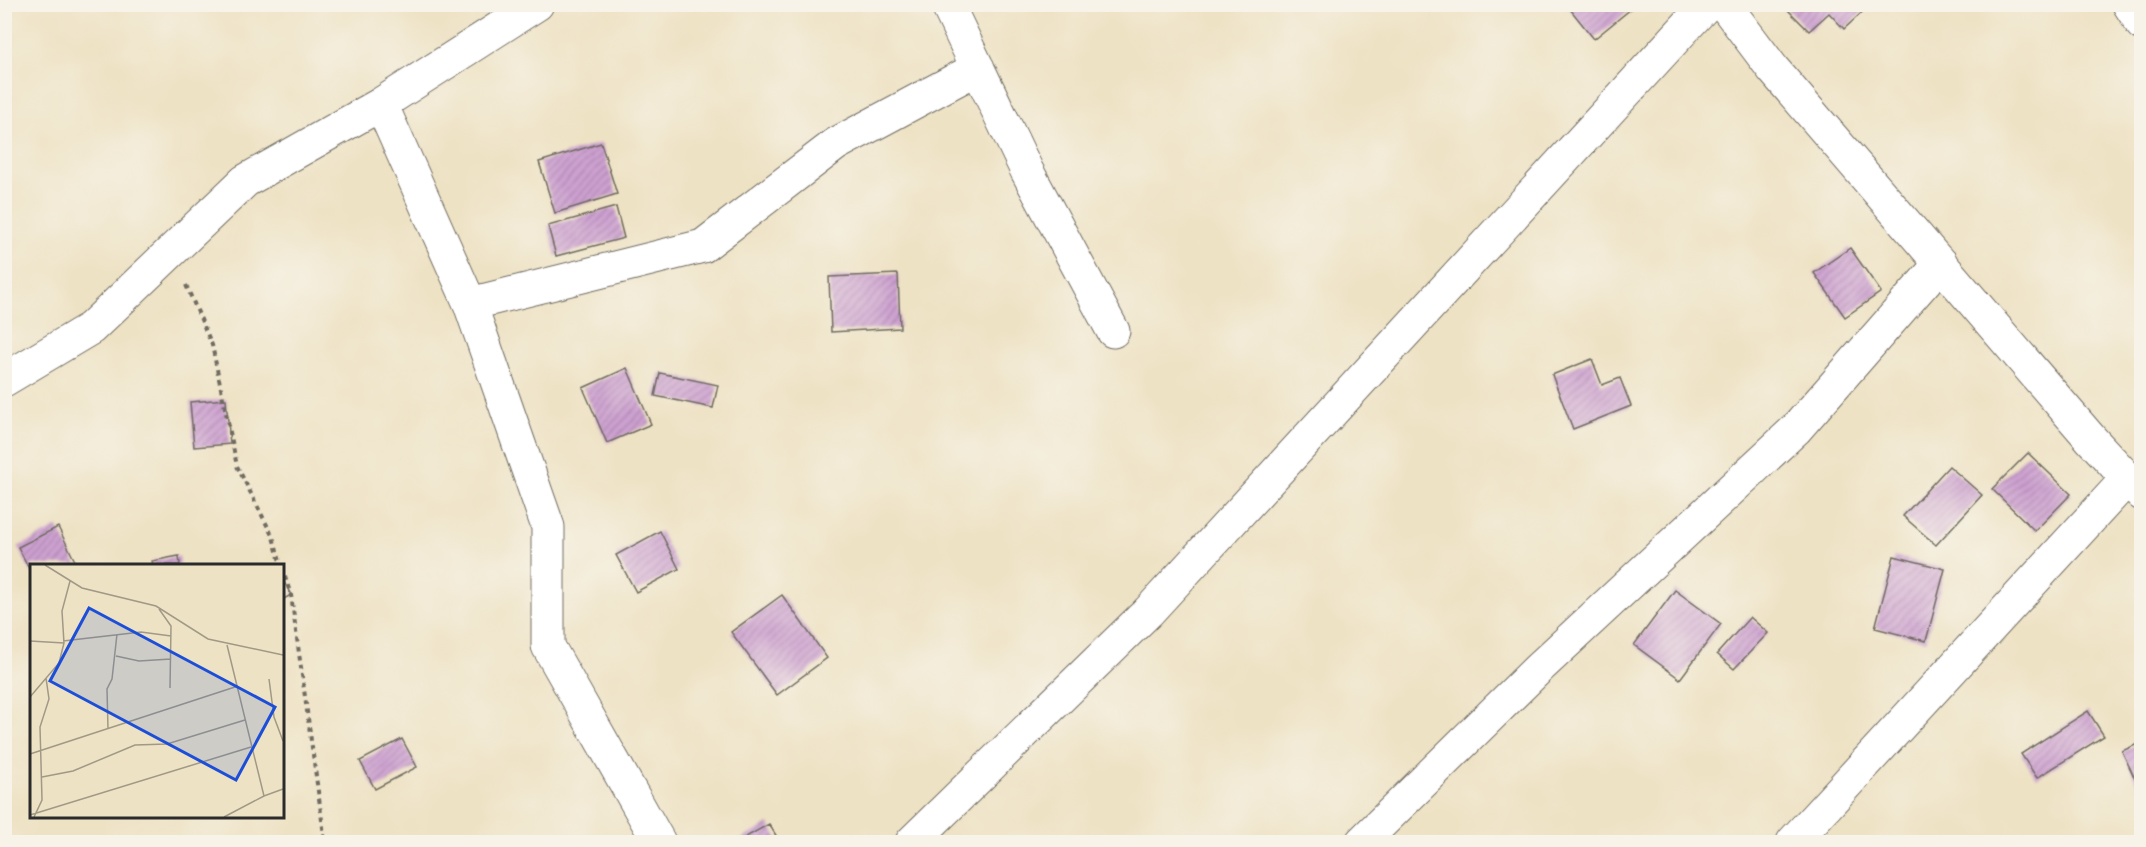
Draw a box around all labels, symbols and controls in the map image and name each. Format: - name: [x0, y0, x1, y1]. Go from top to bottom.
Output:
- inset map: [30, 564, 284, 817]

